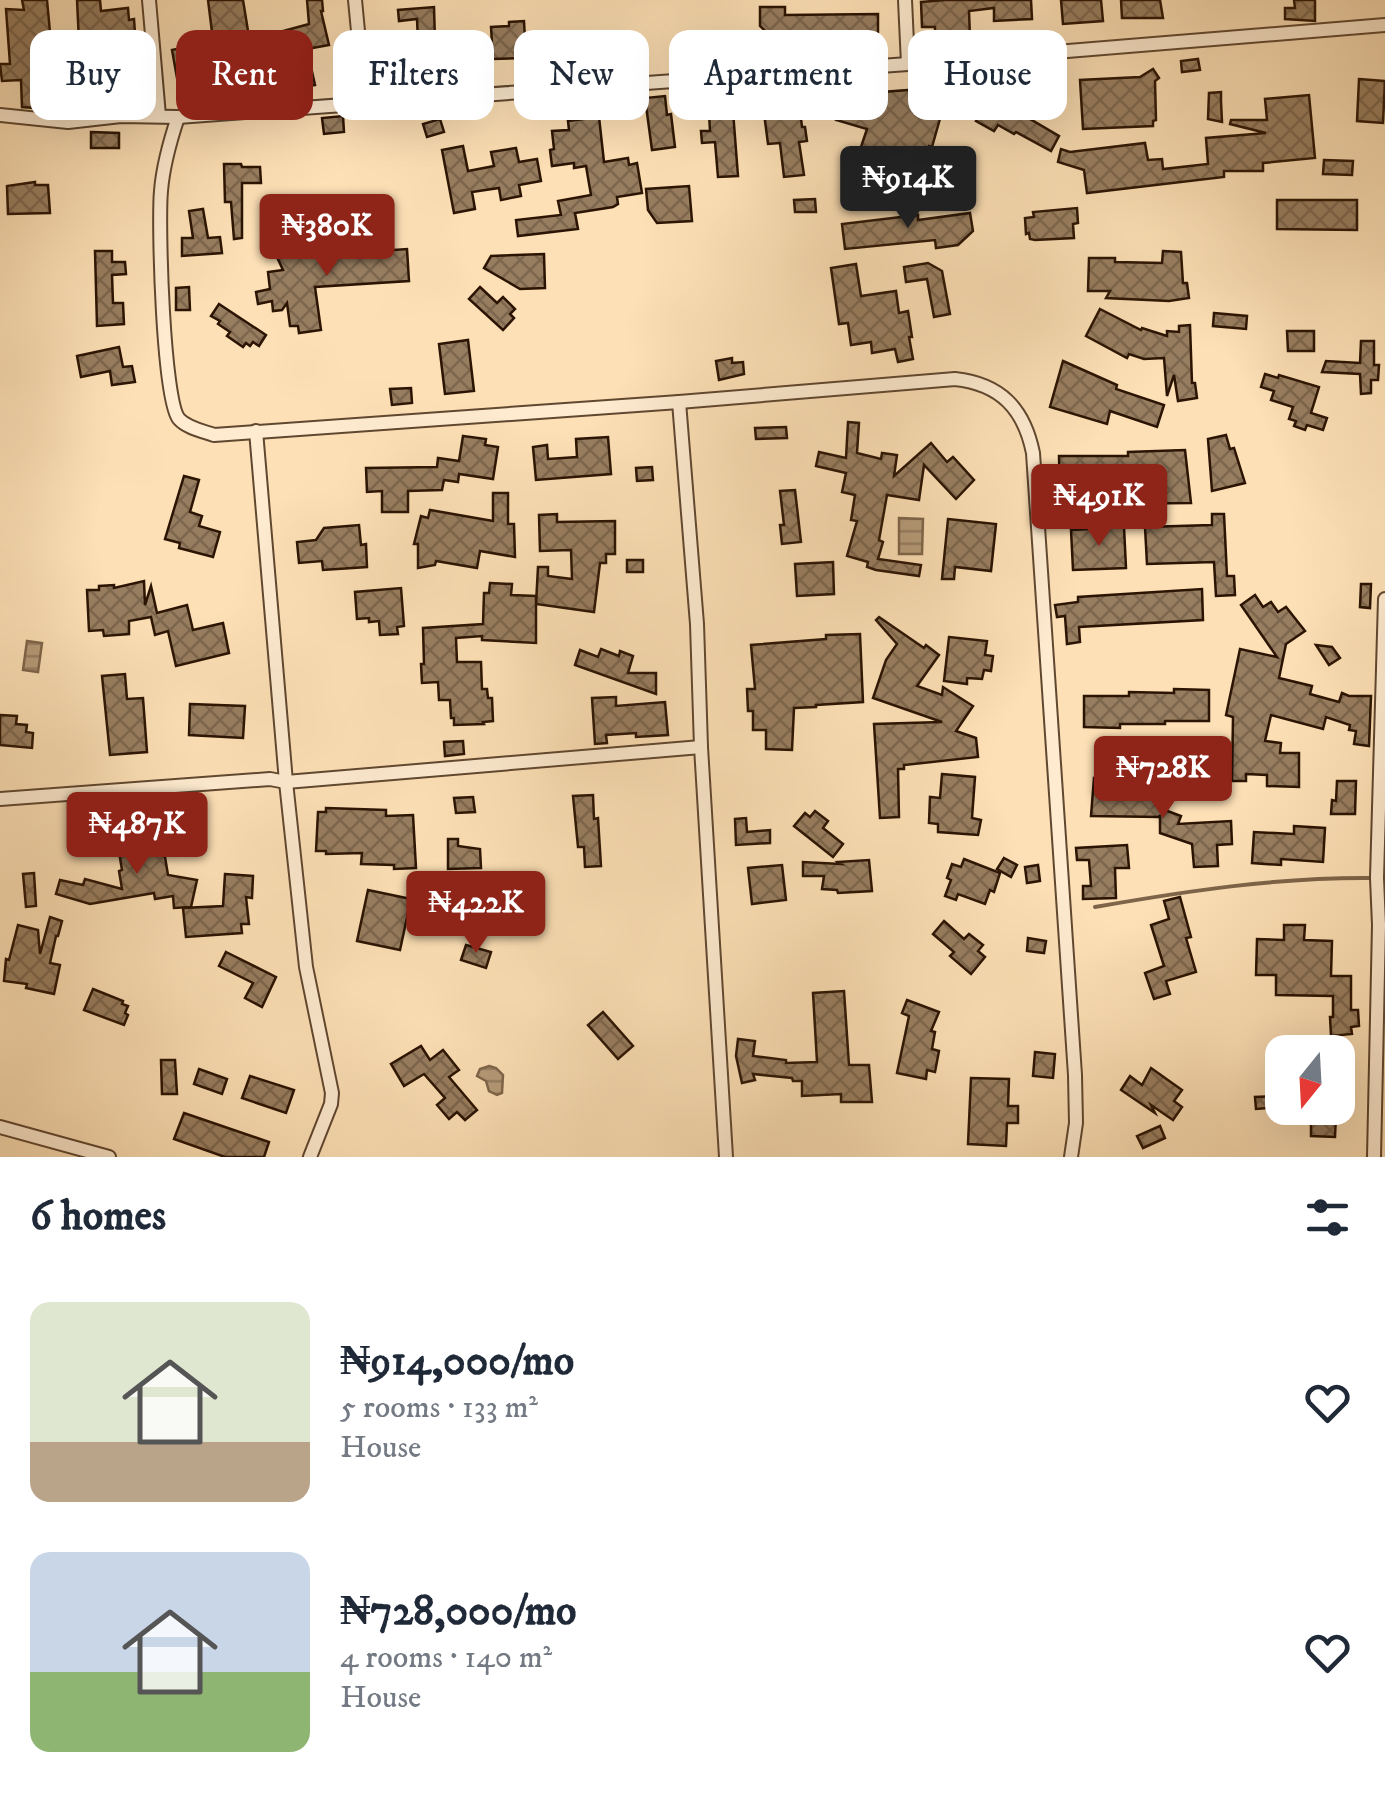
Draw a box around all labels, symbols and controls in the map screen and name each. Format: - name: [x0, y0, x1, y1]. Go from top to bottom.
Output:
- chip: Buy: [30, 30, 156, 120]
- chip: Rent: [176, 30, 313, 120]
- chip: Filters: [333, 30, 494, 120]
- chip: New: [514, 30, 649, 120]
- chip: Apartment: [669, 30, 888, 120]
- chip: House: [908, 30, 1067, 120]
- pin: ₦914K: [838, 146, 978, 231]
- text: ₦914K: [862, 158, 954, 198]
- pin: ₦380K: [257, 194, 397, 279]
- text: ₦380K: [282, 206, 372, 246]
- pin: ₦491K: [1029, 464, 1169, 549]
- text: ₦491K: [1053, 476, 1145, 516]
- pin: ₦728K: [1093, 736, 1233, 821]
- text: ₦728K: [1116, 748, 1210, 788]
- pin: ₦487K: [67, 792, 207, 877]
- text: ₦487K: [89, 804, 185, 844]
- pin: ₦422K: [406, 871, 546, 956]
- text: ₦422K: [428, 883, 524, 923]
- north arrow: [1265, 1035, 1355, 1125]
- map controls: [1265, 1035, 1355, 1125]
- icon: filters: [1300, 1190, 1355, 1245]
- text: 6 homes: [30, 1191, 166, 1243]
- text: ₦914,000/mo: [340, 1336, 574, 1388]
- icon: home: [110, 1342, 230, 1462]
- icon: heart: [1300, 1375, 1355, 1430]
- text: 5 rooms · 133 m²: [340, 1388, 538, 1428]
- text: House: [340, 1428, 421, 1468]
- text: ₦728,000/mo: [340, 1586, 577, 1638]
- icon: home: [110, 1592, 230, 1712]
- icon: heart: [1300, 1625, 1355, 1680]
- text: 4 rooms · 140 m²: [340, 1638, 552, 1678]
- text: House: [340, 1678, 421, 1718]

